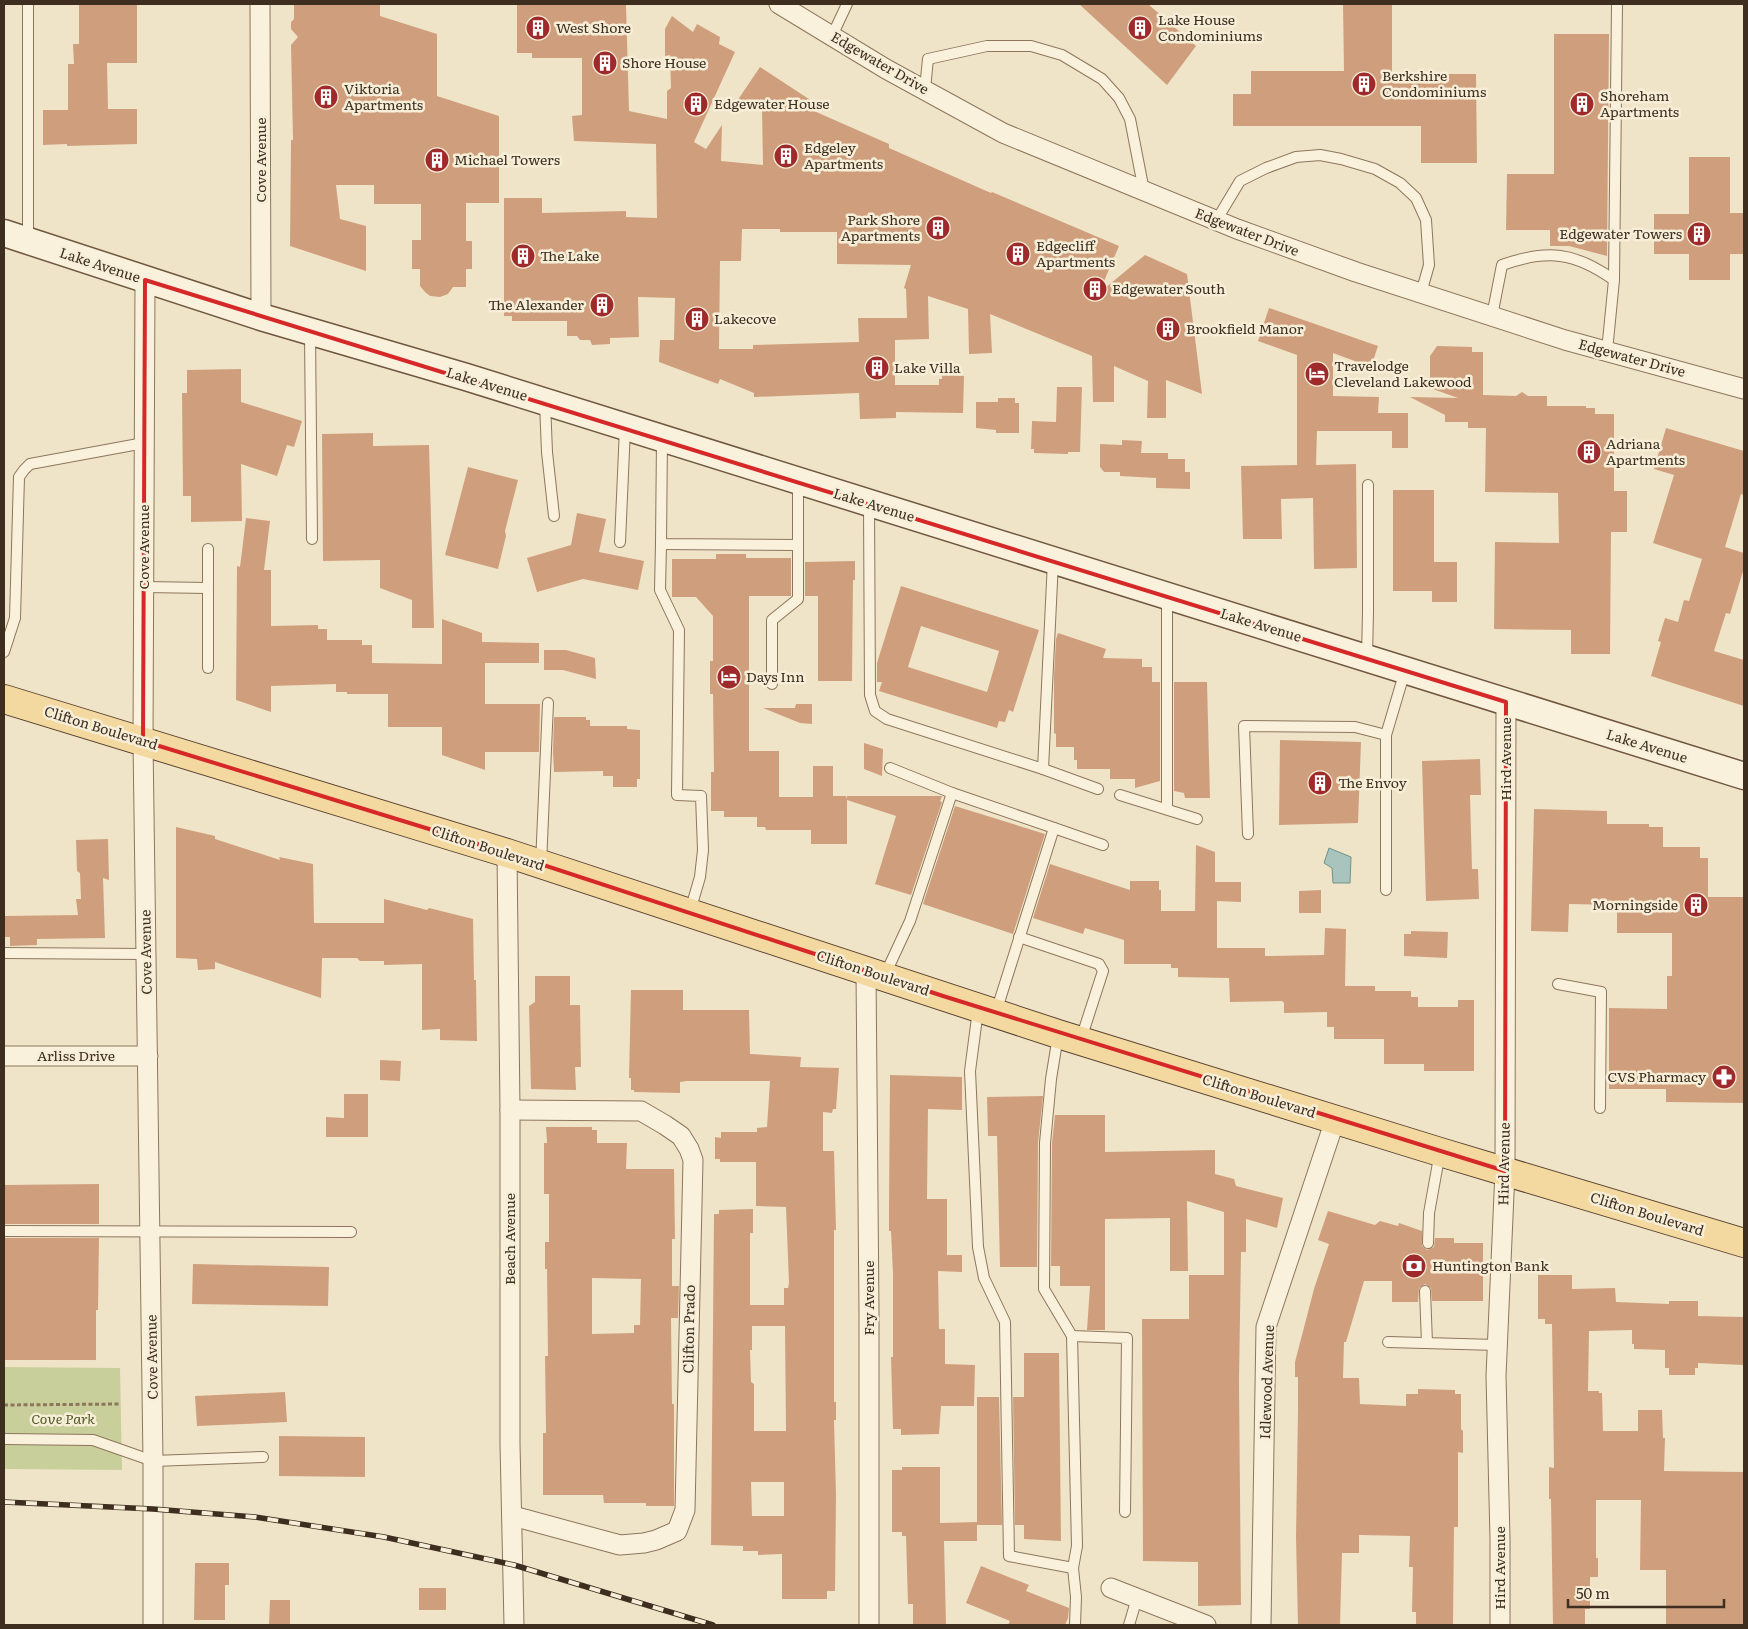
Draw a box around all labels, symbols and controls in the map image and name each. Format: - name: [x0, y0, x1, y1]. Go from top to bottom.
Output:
- place label: Lake House Condominiums: [1158, 9, 1262, 45]
- building icon: West Shore: [525, 15, 551, 41]
- building icon: Lake House Condominiums: [1127, 15, 1153, 41]
- place label: West Shore: [556, 17, 631, 37]
- street label: Edgewater Drive: [828, 26, 933, 98]
- building icon: Shore House: [592, 50, 618, 76]
- place label: Shore House: [622, 52, 706, 72]
- place label: Berkshire Condominiums: [1382, 65, 1486, 101]
- building icon: Berkshire Condominiums: [1351, 71, 1377, 97]
- place label: Viktoria Apartments: [344, 78, 423, 114]
- building icon: Viktoria Apartments: [313, 84, 339, 110]
- place label: Shoreham Apartments: [1600, 85, 1679, 121]
- building icon: Edgewater House: [683, 91, 709, 117]
- building icon: Shoreham Apartments: [1569, 91, 1595, 117]
- place label: Edgewater House: [714, 93, 830, 113]
- street label: Cove Avenue: [250, 118, 270, 202]
- place label: Edgeley Apartments: [804, 137, 883, 173]
- building icon: Edgeley Apartments: [773, 143, 799, 169]
- building icon: Michael Towers: [424, 147, 450, 173]
- place label: Michael Towers: [454, 149, 560, 169]
- street label: Edgewater Drive: [1192, 202, 1302, 260]
- place label: Park Shore Apartments: [841, 209, 920, 245]
- building icon: Park Shore Apartments: [925, 215, 951, 241]
- building icon: Edgewater Towers: [1686, 221, 1712, 247]
- place label: Edgewater Towers: [1559, 223, 1682, 243]
- place label: Edgecliff Apartments: [1036, 235, 1115, 271]
- building icon: Edgecliff Apartments: [1005, 241, 1031, 267]
- street label: Lake Avenue: [57, 242, 143, 287]
- building icon: The Lake: [510, 243, 536, 269]
- place label: The Lake: [540, 245, 599, 265]
- building icon: Edgewater South: [1082, 276, 1108, 302]
- place label: Edgewater South: [1112, 278, 1225, 298]
- building icon: The Alexander: [589, 292, 615, 318]
- place label: The Alexander: [488, 294, 584, 314]
- building icon: Lakecove: [684, 306, 710, 332]
- place label: Lakecove: [714, 308, 776, 328]
- building icon: Brookfield Manor: [1155, 316, 1181, 342]
- place label: Brookfield Manor: [1186, 318, 1304, 338]
- street label: Edgewater Drive: [1576, 333, 1688, 381]
- building icon: Lake Villa: [864, 355, 890, 381]
- place label: Travelodge Cleveland Lakewood: [1334, 355, 1472, 391]
- place label: Lake Villa: [894, 357, 961, 377]
- street label: Lake Avenue: [444, 361, 530, 405]
- hotel icon: Travelodge Cleveland Lakewood: [1304, 361, 1330, 387]
- place label: Adriana Apartments: [1606, 433, 1685, 469]
- building icon: Adriana Apartments: [1576, 439, 1602, 465]
- street label: Lake Avenue: [831, 482, 917, 526]
- street label: Cove Avenue: [133, 505, 153, 589]
- street label: Lake Avenue: [1218, 602, 1304, 646]
- hotel icon: Days Inn: [716, 664, 742, 690]
- place label: Days Inn: [746, 666, 804, 686]
- street label: Clifton Boulevard: [42, 700, 161, 754]
- street label: Hird Avenue: [1495, 717, 1515, 801]
- street label: Lake Avenue: [1604, 723, 1690, 767]
- building icon: The Envoy: [1307, 770, 1333, 796]
- place label: The Envoy: [1338, 772, 1408, 792]
- street label: Clifton Boulevard: [429, 819, 548, 875]
- building icon: Morningside: [1683, 892, 1709, 918]
- place label: Morningside: [1592, 894, 1678, 914]
- street label: Cove Avenue: [134, 909, 156, 995]
- street label: Clifton Boulevard: [814, 944, 933, 1000]
- street label: Arliss Drive: [37, 1045, 115, 1065]
- pharmacy icon: CVS Pharmacy: [1711, 1064, 1737, 1090]
- place label: CVS Pharmacy: [1608, 1066, 1707, 1086]
- street label: Clifton Boulevard: [1200, 1068, 1319, 1122]
- street label: Hird Avenue: [1492, 1122, 1514, 1206]
- street label: Clifton Boulevard: [1588, 1186, 1707, 1240]
- street label: Beach Avenue: [499, 1193, 519, 1285]
- bank icon: Huntington Bank: [1401, 1253, 1427, 1279]
- place label: Huntington Bank: [1432, 1255, 1549, 1275]
- street label: Fry Avenue: [858, 1261, 878, 1335]
- street label: Clifton Prado: [677, 1285, 699, 1373]
- street label: Cove Avenue: [140, 1314, 162, 1400]
- street label: Idlewood Avenue: [1254, 1324, 1278, 1440]
- park label: Cove Park: [31, 1408, 95, 1428]
- street label: Hird Avenue: [1489, 1526, 1509, 1610]
- scale bar: [1568, 1576, 1724, 1608]
- text: 50 m: [1576, 1581, 1610, 1604]

